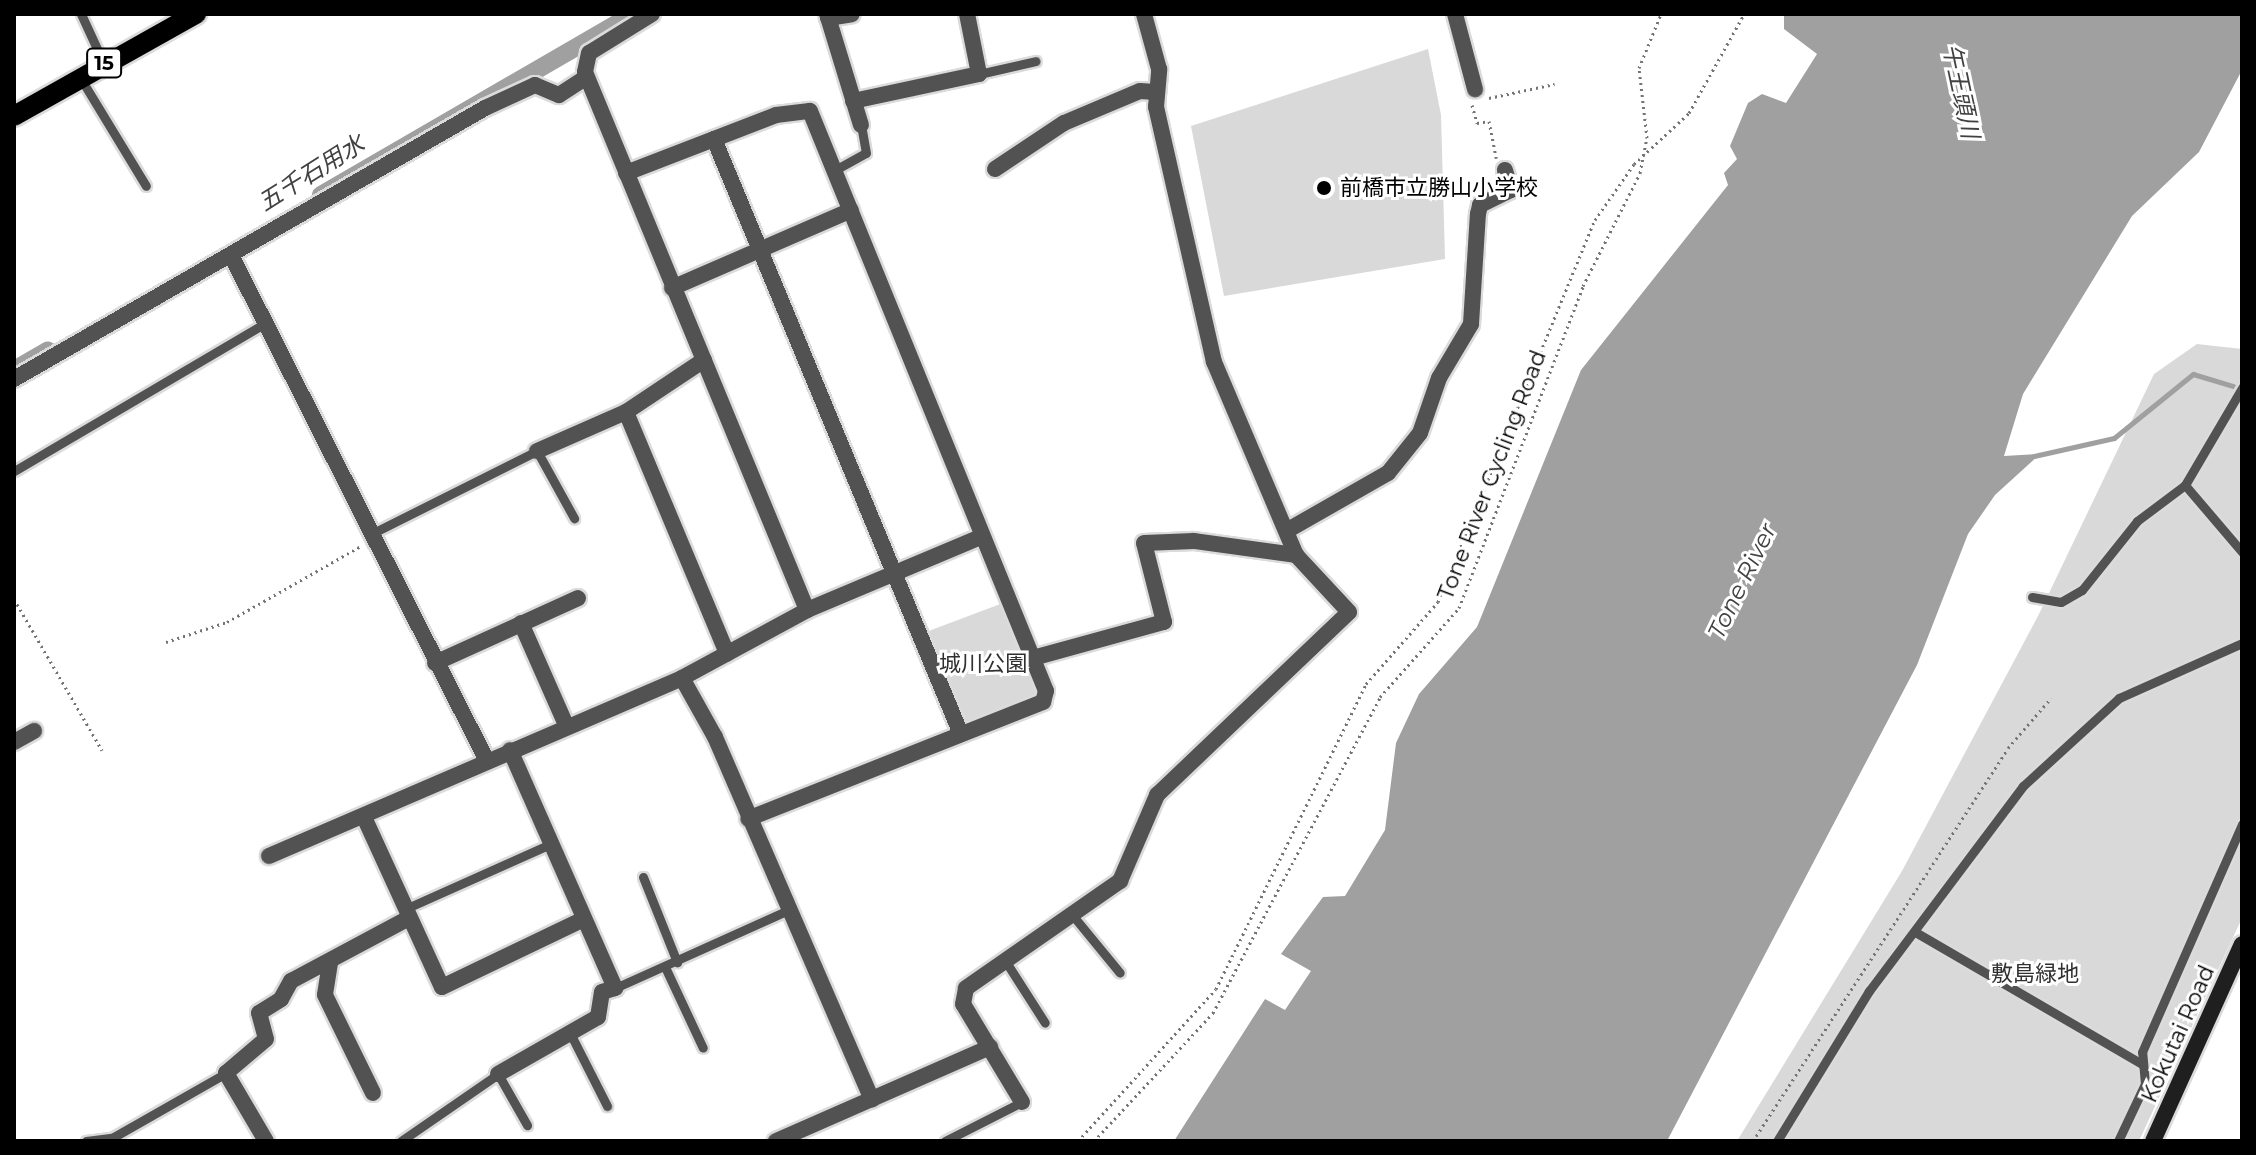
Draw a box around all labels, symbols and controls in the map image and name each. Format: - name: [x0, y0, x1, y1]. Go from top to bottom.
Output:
- water label: 午王頭川: [1937, 41, 1985, 141]
- road number: 15: [86, 47, 122, 79]
- water label: 五千石用水: [252, 129, 370, 217]
- place label: 前橋市立勝山小学校: [1340, 175, 1538, 201]
- marker: 前橋市立勝山小学校: [1315, 179, 1333, 197]
- street label: Tone River Cycling Road: [1432, 347, 1552, 603]
- water label: Tone River: [1702, 518, 1782, 644]
- park label: 城川公園: [939, 651, 1027, 677]
- park label: 敷島緑地: [1991, 961, 2079, 987]
- street label: Kokutai Road: [2136, 961, 2220, 1107]

